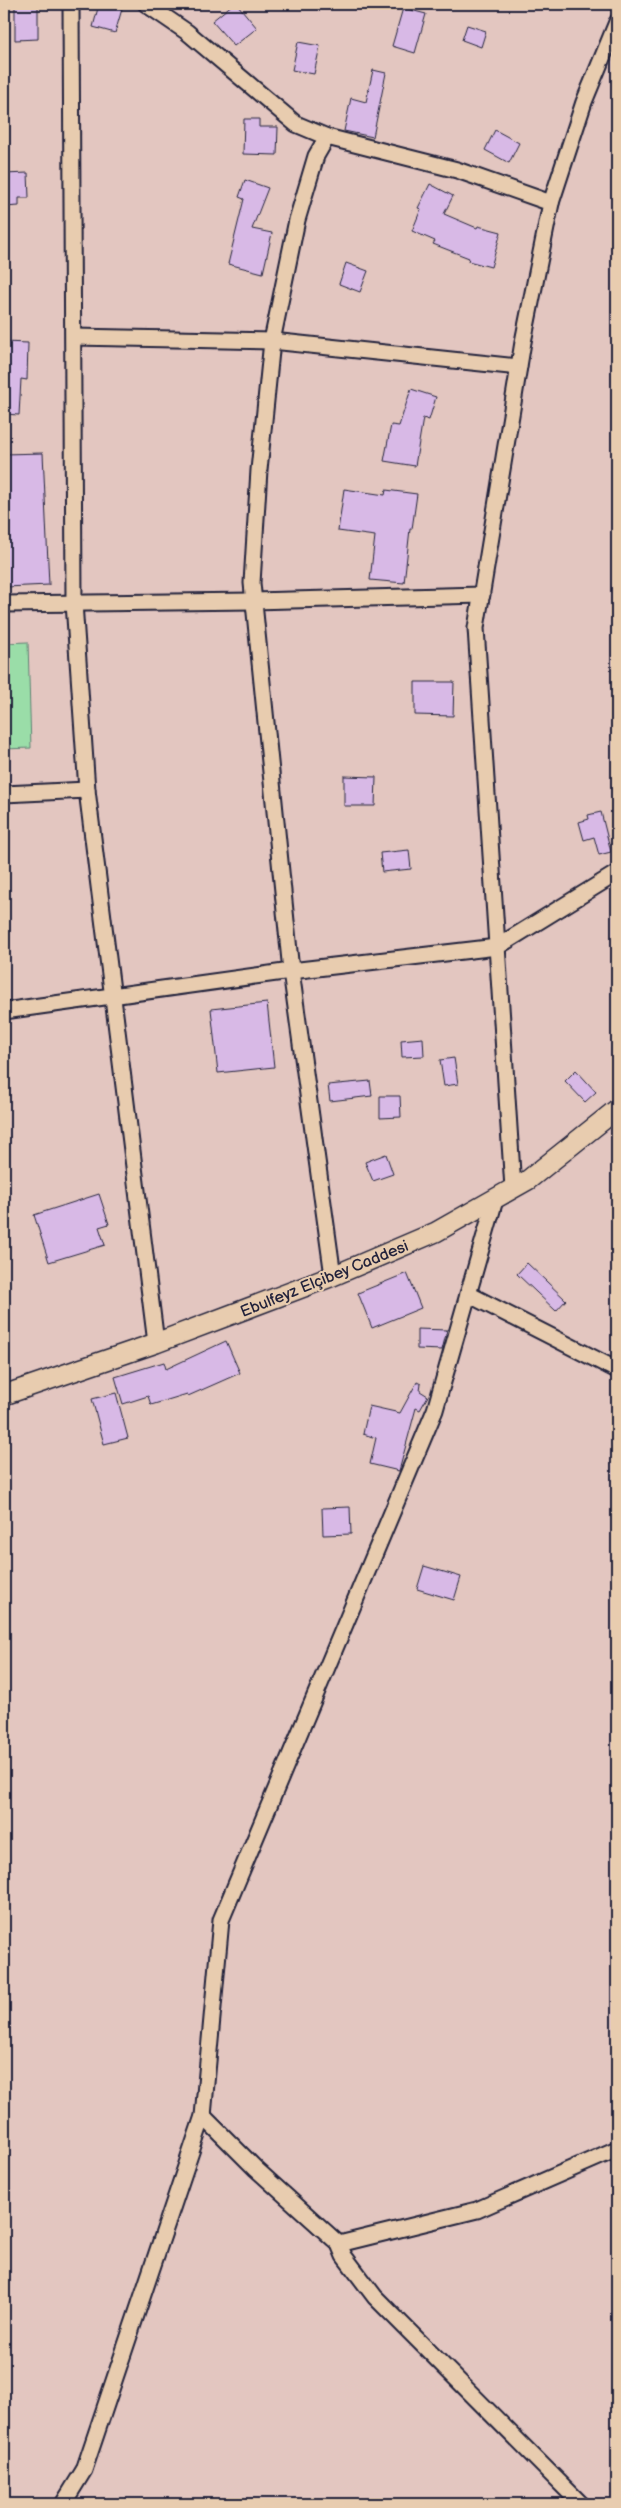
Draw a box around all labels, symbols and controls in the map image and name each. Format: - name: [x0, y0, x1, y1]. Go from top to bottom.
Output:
- street label: Ebulfeyz Elçibey Caddesi: [238, 1237, 411, 1322]

